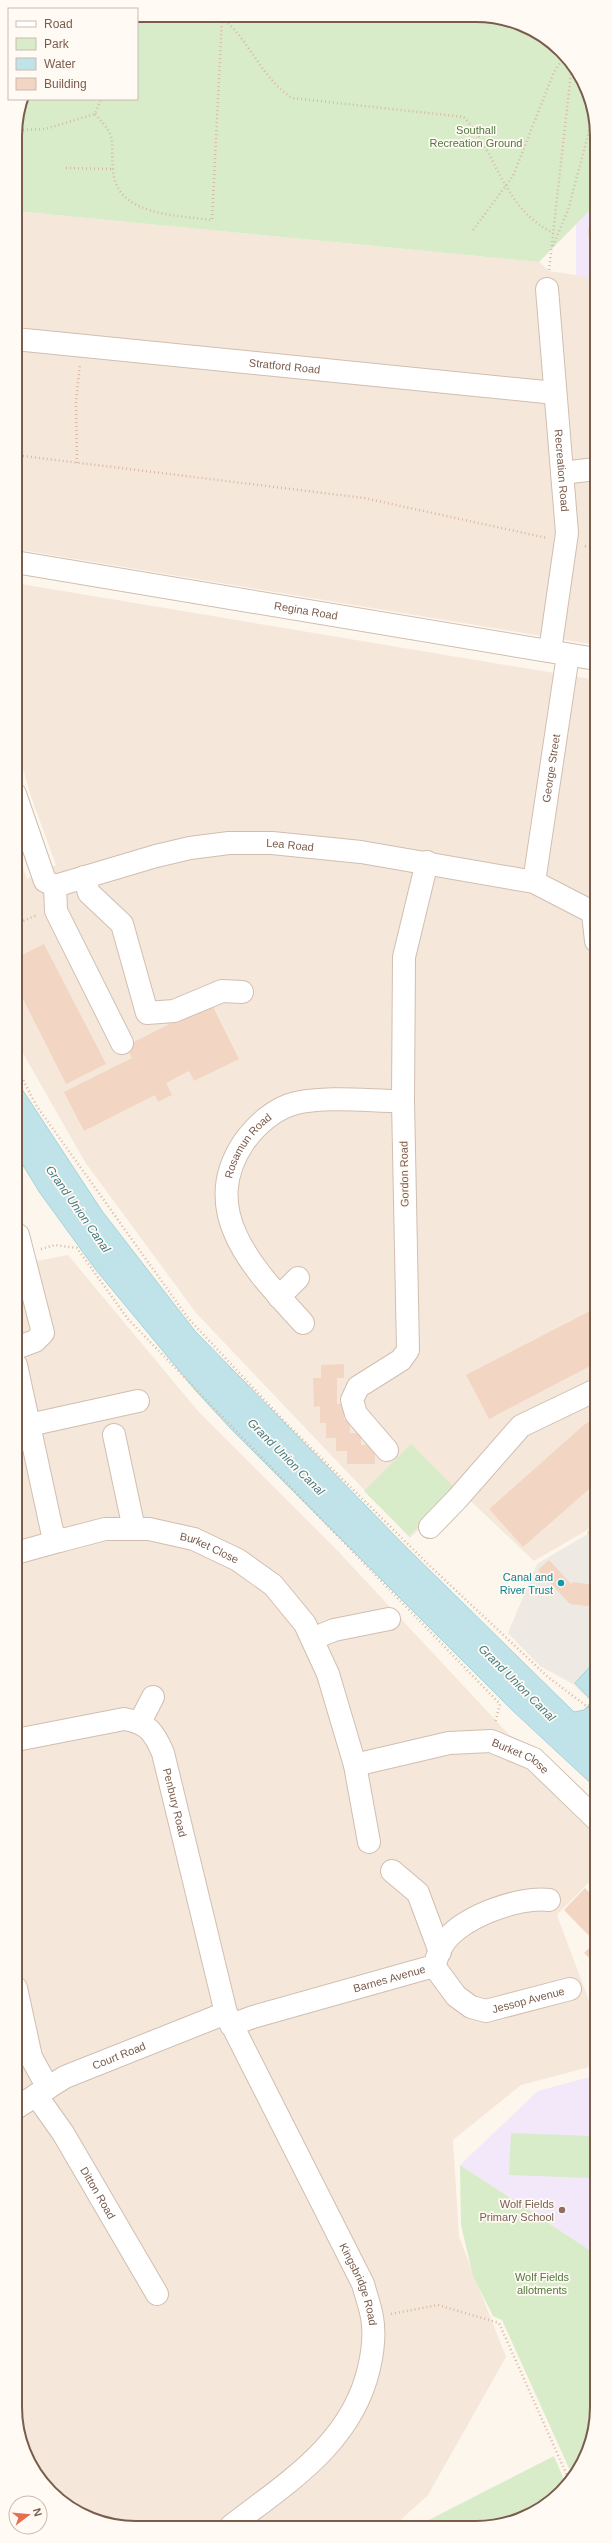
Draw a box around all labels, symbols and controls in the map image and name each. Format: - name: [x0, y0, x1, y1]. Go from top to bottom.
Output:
- legend: [8, 8, 138, 100]
- text: Road: [44, 17, 73, 31]
- text: Park: [44, 37, 70, 51]
- text: Water: [44, 57, 76, 71]
- text: Building: [44, 77, 87, 91]
- park label: Southall Recreation Ground: [430, 124, 522, 149]
- street label: Stratford Road: [248, 356, 321, 376]
- street label: Recreation Road: [553, 429, 571, 512]
- street label: Regina Road: [273, 599, 339, 622]
- street label: George Street: [540, 733, 562, 803]
- street label: Lea Road: [266, 837, 314, 853]
- street label: Rosamun Road: [222, 1111, 274, 1179]
- street label: Gordon Road: [397, 1141, 411, 1207]
- water label: Grand Union Canal: [43, 1163, 113, 1255]
- water label: Grand Union Canal: [245, 1416, 328, 1499]
- street label: Burket Close: [179, 1530, 241, 1565]
- place label: Canal and River Trust: [500, 1571, 553, 1596]
- marker: Canal and River Trust: [556, 1578, 566, 1588]
- water label: Grand Union Canal: [476, 1642, 559, 1725]
- street label: Burket Close: [490, 1736, 551, 1776]
- street label: Penbury Road: [161, 1767, 189, 1838]
- street label: Barnes Avenue: [352, 1963, 427, 1994]
- street label: Jessop Avenue: [491, 1985, 566, 2015]
- street label: Court Road: [91, 2040, 147, 2072]
- street label: Ditton Road: [78, 2165, 118, 2221]
- place label: Wolf Fields Primary School: [479, 2198, 554, 2223]
- marker: Wolf Fields Primary School: [557, 2205, 567, 2215]
- street label: Kingsbridge Road: [337, 2241, 379, 2326]
- park label: Wolf Fields allotments: [515, 2271, 570, 2296]
- north arrow: [8, 2495, 48, 2535]
- text: N: [31, 2507, 44, 2518]

